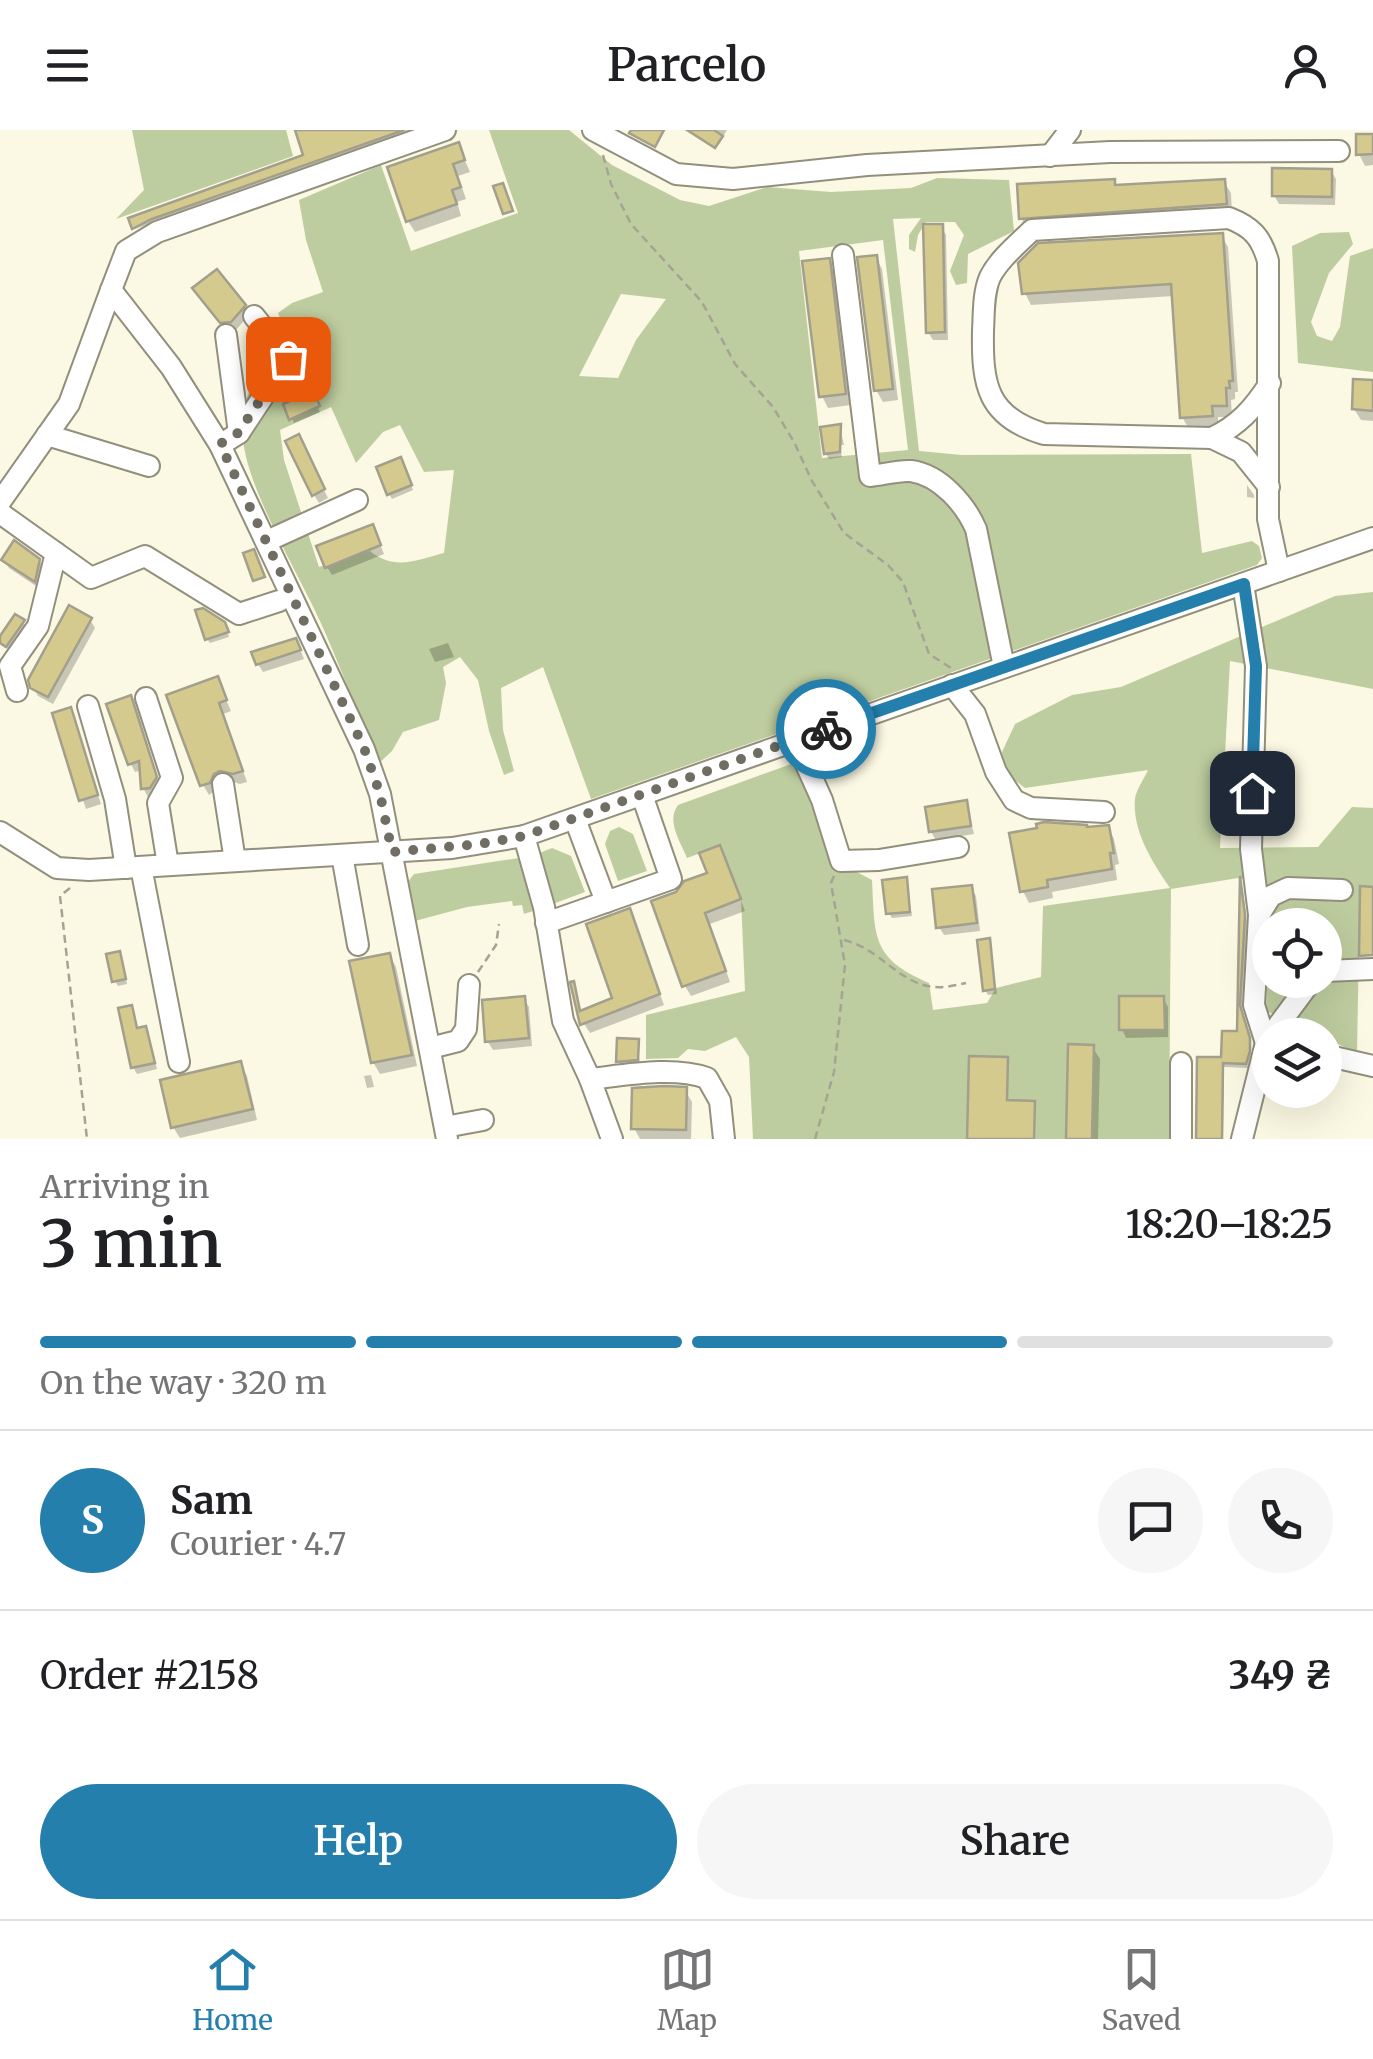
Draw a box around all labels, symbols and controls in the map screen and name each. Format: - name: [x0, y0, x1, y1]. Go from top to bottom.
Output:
- text: Parcelo: [607, 37, 766, 93]
- icon: menu: [40, 38, 95, 93]
- icon: person: [1278, 38, 1333, 93]
- pin: [246, 317, 331, 402]
- icon: bag: [261, 332, 316, 387]
- courier: [776, 679, 876, 779]
- icon: bike: [799, 702, 854, 757]
- pin: [1210, 751, 1295, 836]
- icon: home: [1225, 766, 1280, 821]
- map controls: [1252, 908, 1342, 1108]
- button: locate: [1252, 908, 1342, 998]
- button: layers: [1252, 1018, 1342, 1108]
- text: Arriving in: [40, 1167, 209, 1207]
- text: 18:20–18:25: [1125, 1201, 1333, 1248]
- text: 3 min: [40, 1203, 222, 1285]
- text: On the way · 320 m: [40, 1363, 326, 1403]
- button: chat: [1098, 1468, 1203, 1573]
- button: phone: [1228, 1468, 1333, 1573]
- text: Sam: [170, 1477, 253, 1524]
- text: S: [81, 1497, 104, 1544]
- text: Courier · 4.7: [170, 1524, 346, 1564]
- text: Order #2158: [40, 1652, 259, 1699]
- text: 349 ₴: [1229, 1652, 1333, 1699]
- button: Help: [40, 1784, 677, 1899]
- button: Share: [697, 1784, 1333, 1899]
- tab: Home: [192, 1942, 273, 2038]
- tab: Map: [657, 1942, 717, 2038]
- tab: Saved: [1101, 1942, 1181, 2038]

